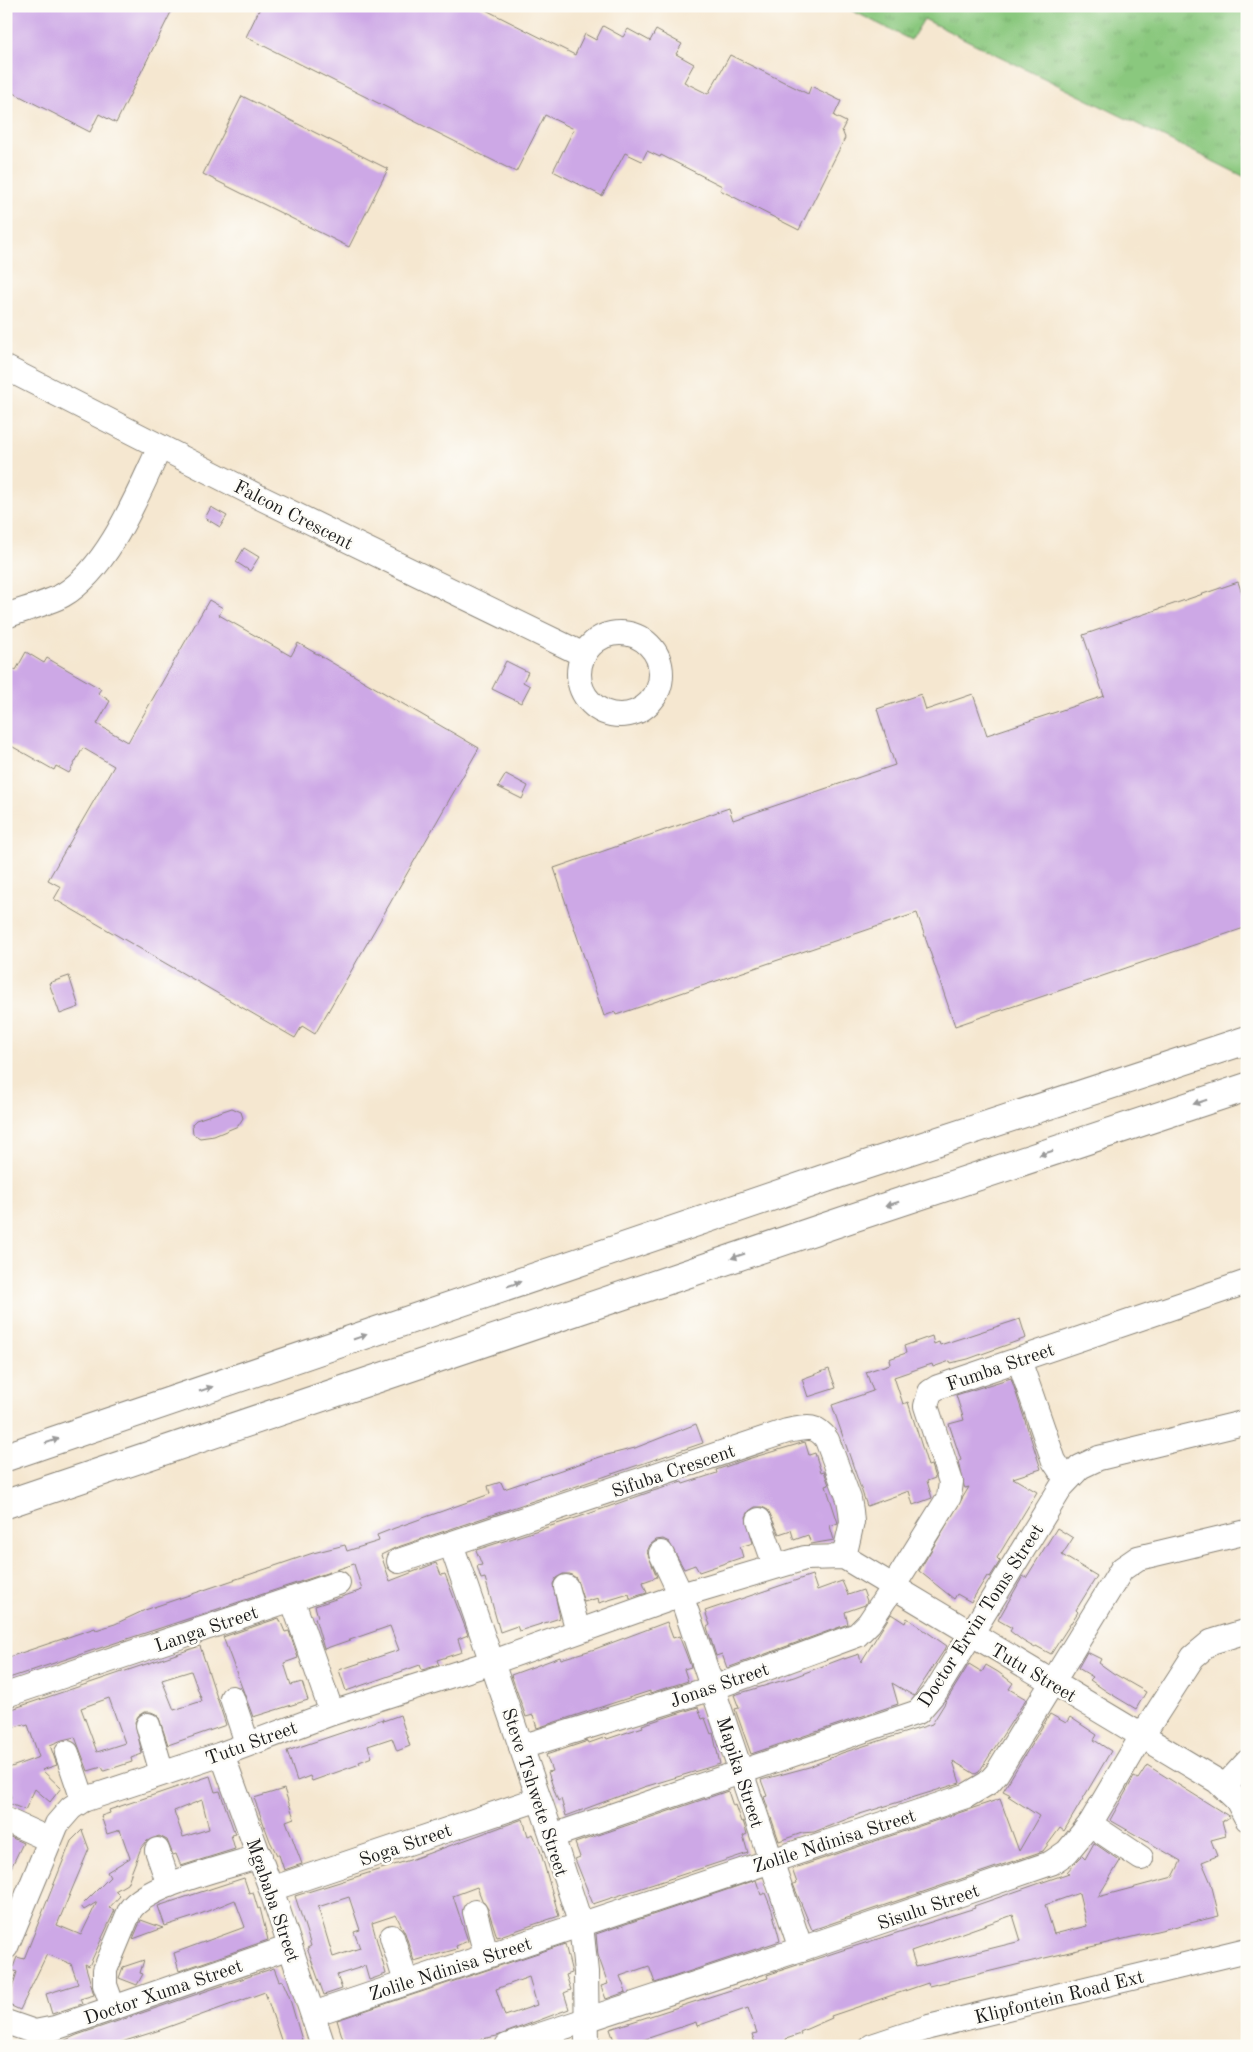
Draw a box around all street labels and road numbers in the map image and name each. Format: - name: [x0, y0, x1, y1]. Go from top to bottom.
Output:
- street label: Falcon Crescent: [230, 478, 355, 554]
- street label: Fumba Street: [944, 1341, 1057, 1396]
- street label: Sifuba Crescent: [610, 1442, 738, 1502]
- street label: Doctor Ervin Toms Street: [916, 1521, 1048, 1711]
- street label: Langa Street: [153, 1604, 261, 1657]
- street label: Tutu Street: [987, 1641, 1079, 1707]
- street label: Jonas Street: [668, 1661, 772, 1712]
- street label: Steve Tshwete Street: [497, 1706, 570, 1879]
- street label: Mapika Street: [712, 1715, 765, 1830]
- street label: Tutu Street: [203, 1719, 300, 1770]
- street label: Zolile Ndinisa Street: [751, 1807, 918, 1878]
- street label: Soga Street: [357, 1822, 455, 1871]
- street label: Mgababa Street: [242, 1837, 302, 1965]
- street label: Sisulu Street: [875, 1882, 982, 1935]
- street label: Zolile Ndinisa Street: [367, 1935, 534, 2006]
- street label: Doctor Xuma Street: [82, 1957, 246, 2029]
- street label: Klipfontein Road Ext: [973, 1968, 1146, 2029]

